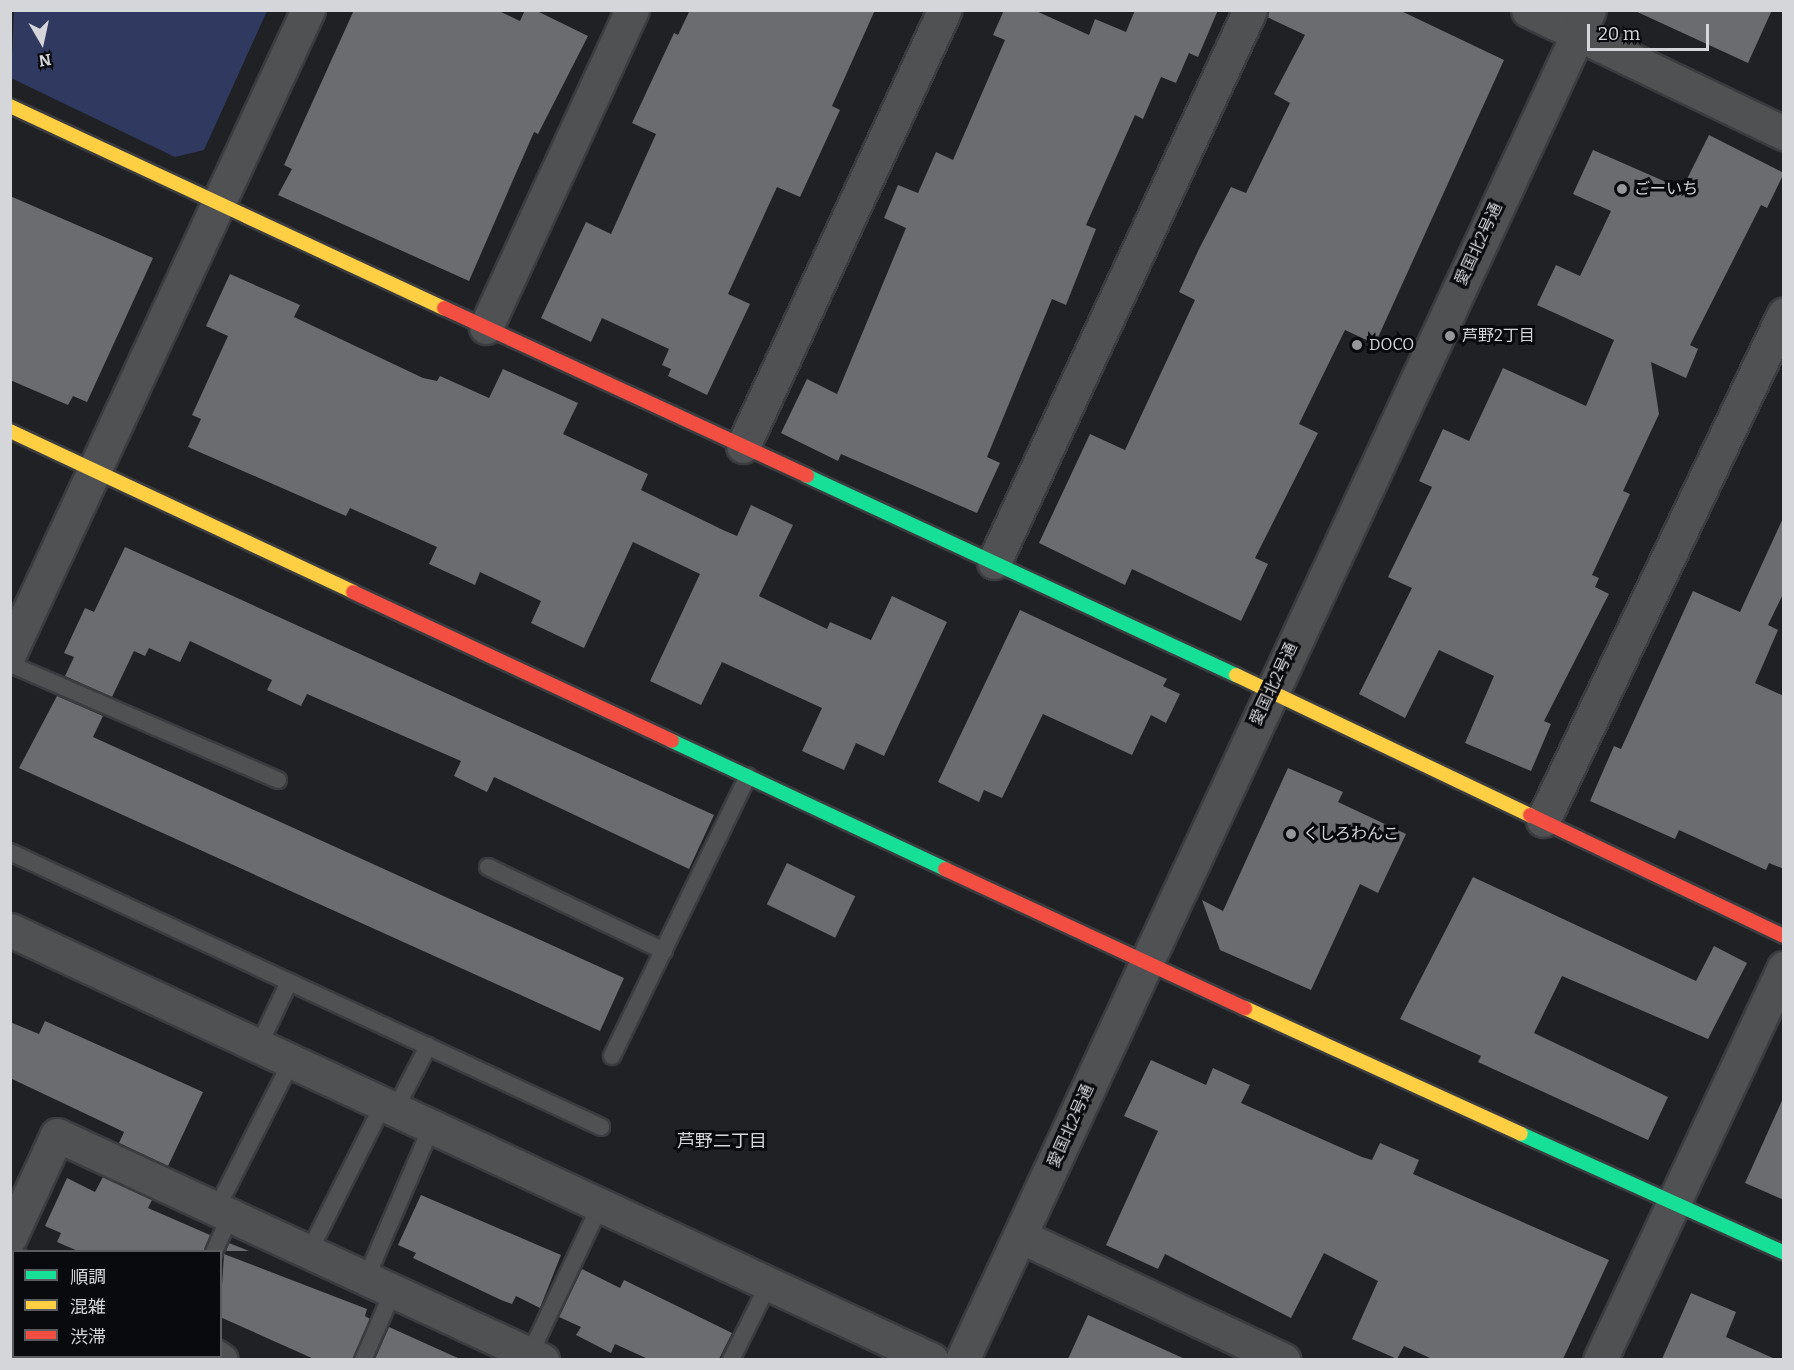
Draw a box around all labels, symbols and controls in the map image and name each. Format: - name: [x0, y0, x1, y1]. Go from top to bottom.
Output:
- north arrow: [12, 12, 72, 72]
- scale bar: [1590, 12, 1712, 50]
- text: 20 m: [1598, 23, 1640, 45]
- text: N: [37, 50, 52, 71]
- place label: ごーいち: [1634, 179, 1698, 199]
- marker: ごーいち: [1615, 182, 1629, 196]
- street label: 愛国北2号通: [1452, 200, 1506, 288]
- place label: 芦野2丁目: [1462, 326, 1535, 346]
- marker: 芦野2丁目: [1443, 329, 1457, 343]
- place label: DOCO: [1369, 335, 1414, 355]
- marker: DOCO: [1350, 338, 1364, 352]
- street label: 愛国北2号通: [1247, 640, 1301, 728]
- place label: くしろわんこ: [1303, 824, 1399, 844]
- marker: くしろわんこ: [1284, 827, 1298, 841]
- street label: 愛国北2号通: [1044, 1082, 1098, 1170]
- district label: 芦野二丁目: [677, 1130, 767, 1152]
- legend: [12, 1250, 222, 1358]
- text: 順調: [70, 1266, 106, 1288]
- text: 混雑: [70, 1296, 106, 1318]
- text: 渋滞: [70, 1326, 106, 1348]

